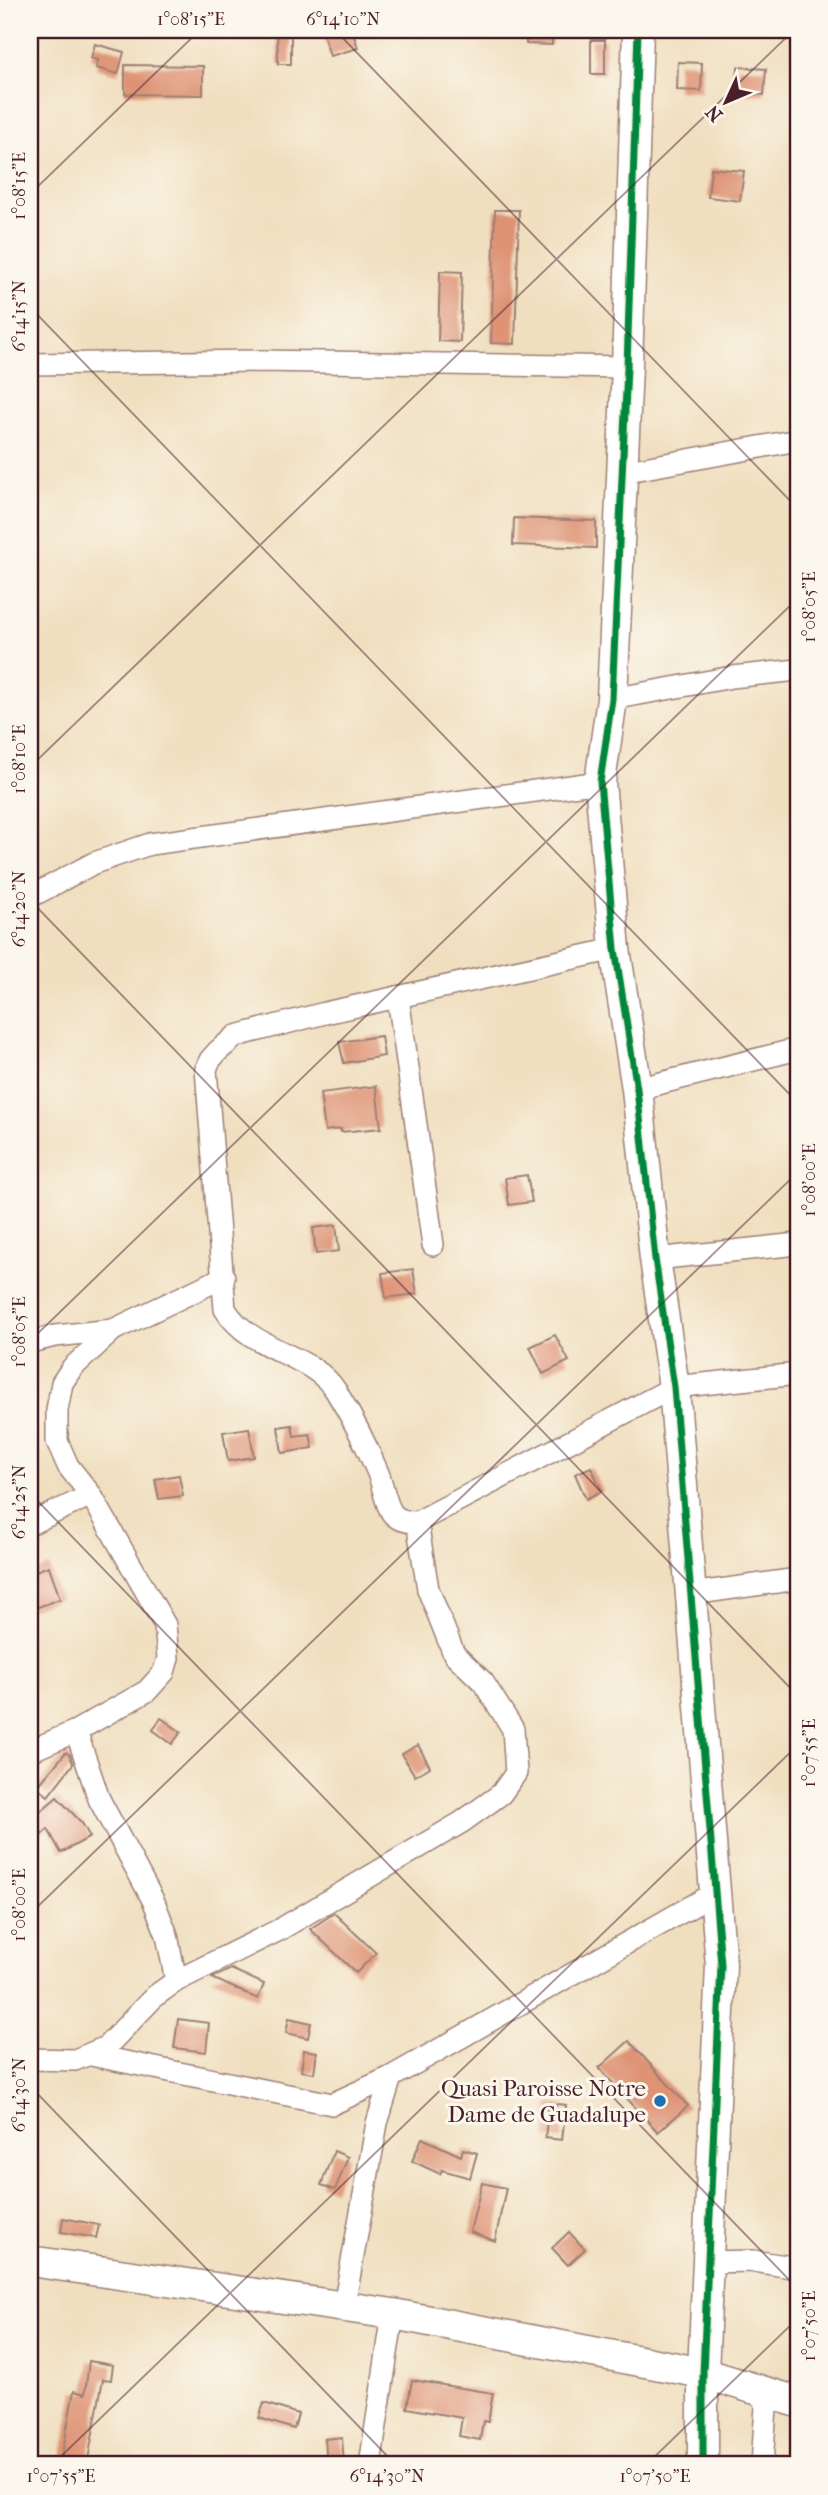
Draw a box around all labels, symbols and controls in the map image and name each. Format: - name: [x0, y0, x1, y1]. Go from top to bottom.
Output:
- text: 1°08'15"E: [157, 9, 225, 30]
- text: 6°14'10"N: [306, 9, 380, 30]
- north arrow: [692, 66, 762, 136]
- text: N: [701, 100, 727, 126]
- text: 1°08'15"E: [9, 152, 30, 220]
- text: 6°14'15"N: [9, 280, 30, 352]
- text: 1°08'05"E: [799, 571, 820, 643]
- text: 1°08'10"E: [9, 724, 30, 794]
- text: 6°14'20"N: [9, 870, 30, 948]
- text: 1°08'00"E: [799, 1143, 820, 1217]
- text: 1°08'05"E: [9, 1296, 30, 1368]
- text: 6°14'25"N: [9, 1464, 30, 1539]
- text: 1°07'55"E: [799, 1719, 820, 1787]
- text: 1°08'00"E: [9, 1868, 30, 1942]
- text: 6°14'30"N: [9, 2057, 30, 2133]
- place label: Quasi Paroisse Notre Dame de Guadalupe: [441, 2075, 646, 2128]
- marker: Quasi Paroisse Notre Dame de Guadalupe: [652, 2093, 668, 2109]
- text: 1°07'50"E: [799, 2290, 820, 2362]
- text: 1°07'55"E: [27, 2466, 95, 2487]
- text: 6°14'30"N: [349, 2466, 425, 2487]
- text: 1°07'50"E: [619, 2466, 691, 2487]

